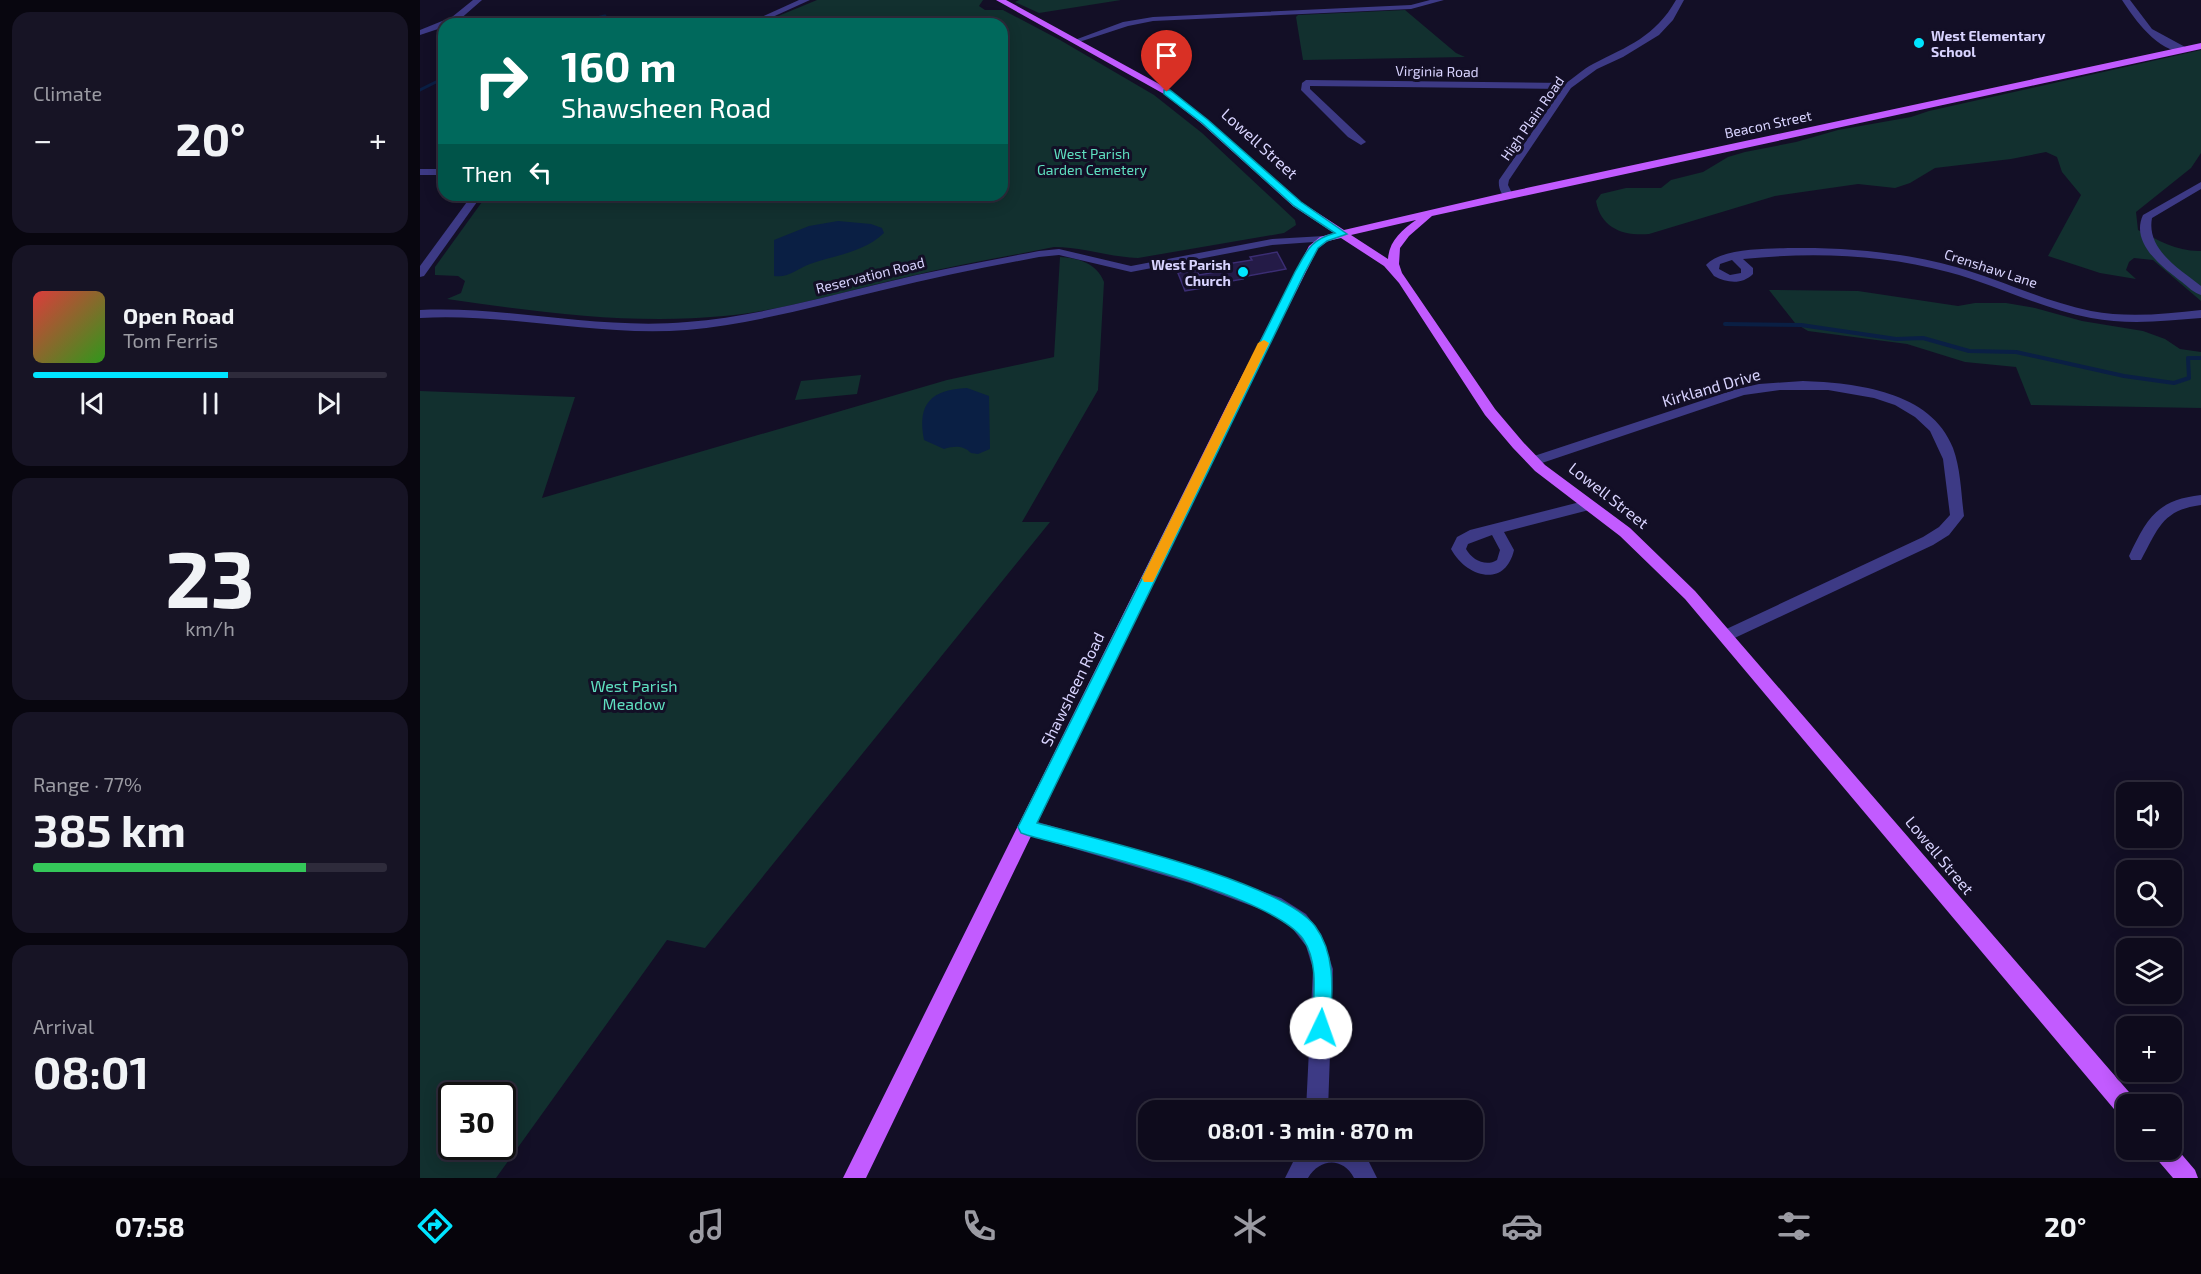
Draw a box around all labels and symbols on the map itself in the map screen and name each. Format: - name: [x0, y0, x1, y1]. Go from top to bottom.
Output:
- place label: West Elementary School: [1931, 27, 2045, 60]
- pin: [1141, 30, 1192, 92]
- marker: West Elementary School: [1912, 36, 1926, 50]
- street label: Virginia Road: [1395, 62, 1479, 80]
- street label: High Plain Road: [1497, 73, 1567, 163]
- street label: Lowell Street: [1218, 104, 1302, 182]
- street label: Beacon Street: [1723, 106, 1813, 142]
- park label: West Parish Garden Cemetery: [1037, 145, 1148, 178]
- street label: Crenshaw Lane: [1942, 245, 2040, 291]
- street label: Reservation Road: [814, 253, 926, 297]
- place label: West Parish Church: [1151, 256, 1231, 289]
- marker: West Parish Church: [1236, 265, 1250, 279]
- street label: Kirkland Drive: [1660, 364, 1762, 410]
- street label: Lowell Street: [1565, 458, 1653, 532]
- street label: Shawsheen Road: [1036, 629, 1108, 749]
- park label: West Parish Meadow: [590, 676, 678, 713]
- street label: Lowell Street: [1902, 812, 1978, 898]
- position arrow: [1289, 996, 1353, 1060]
- speed limit sign: 30: [438, 1082, 516, 1160]

